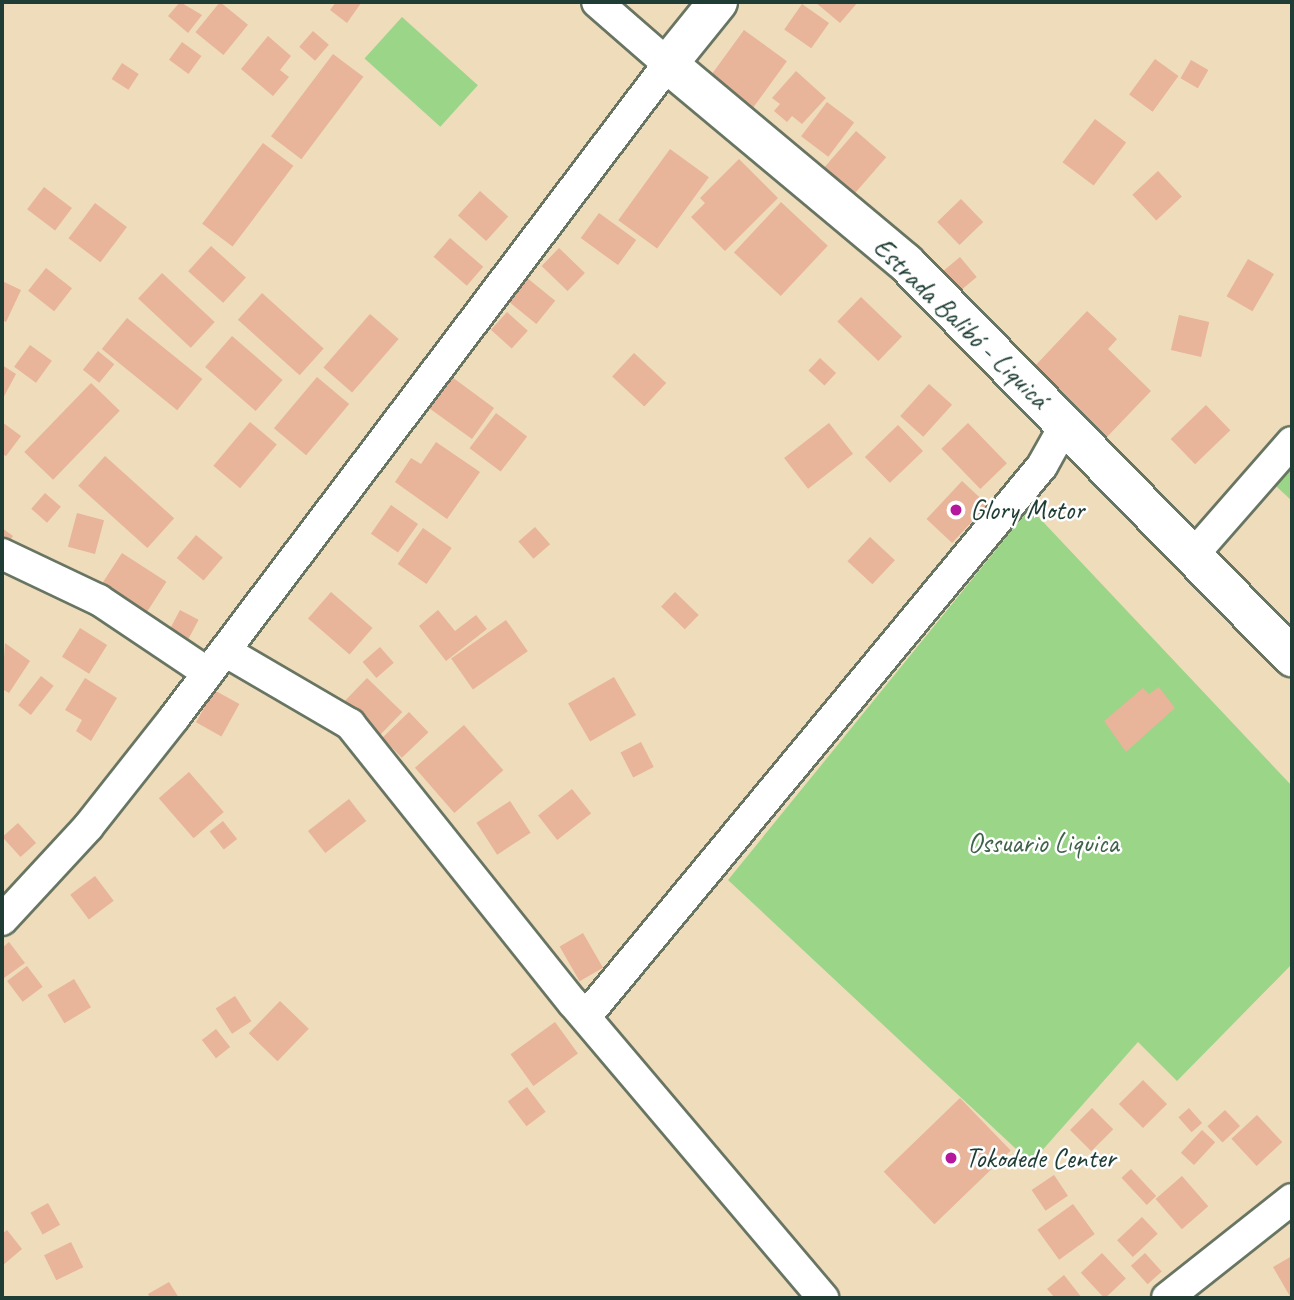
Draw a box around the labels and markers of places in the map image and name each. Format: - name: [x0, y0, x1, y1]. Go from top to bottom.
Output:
- place label: Glory Motor: [970, 493, 1084, 527]
- marker: Glory Motor: [948, 502, 964, 518]
- place label: Tokodede Center: [965, 1141, 1116, 1175]
- marker: Tokodede Center: [943, 1150, 959, 1166]

